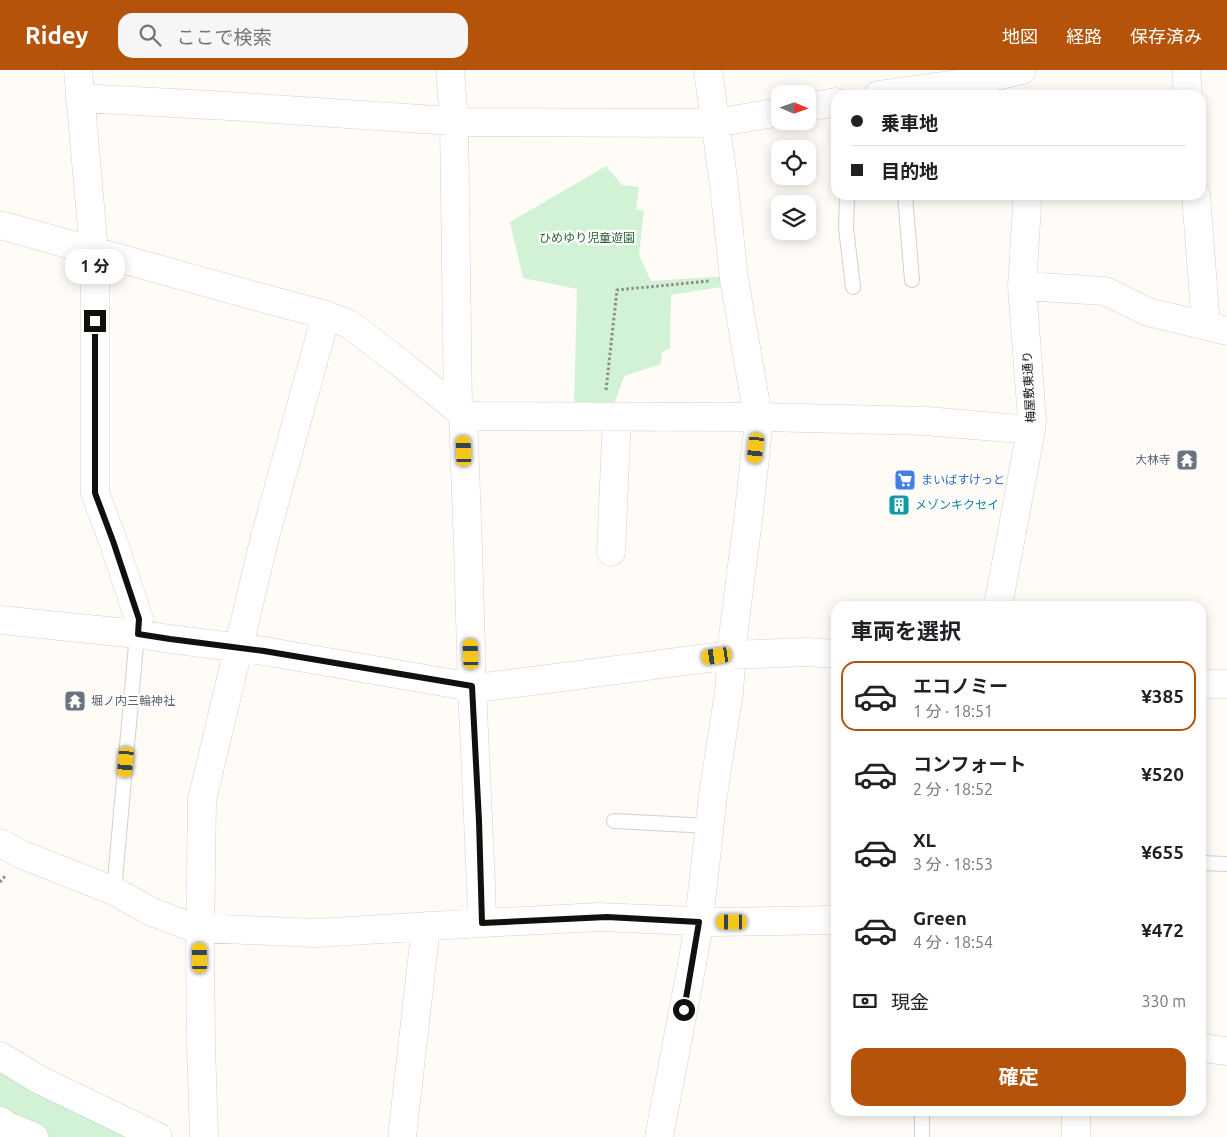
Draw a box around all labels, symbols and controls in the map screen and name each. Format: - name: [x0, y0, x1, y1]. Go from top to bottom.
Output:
- search box: [118, 13, 468, 58]
- icon: search: [136, 21, 164, 49]
- text: Ridey: [25, 22, 88, 49]
- text: ここで検索: [176, 26, 271, 48]
- text: 地図: [1002, 26, 1038, 46]
- text: 経路: [1066, 26, 1102, 46]
- text: 保存済み: [1130, 26, 1202, 46]
- north arrow: [771, 85, 816, 130]
- map controls: [771, 85, 816, 240]
- text: 乗車地: [881, 112, 938, 134]
- button: locate: [771, 140, 816, 185]
- text: 目的地: [881, 160, 938, 182]
- button: layers: [771, 195, 816, 240]
- park label: ひめゆり児童遊園: [539, 231, 635, 244]
- callout: 1 分: [65, 248, 125, 284]
- text: 1 分: [81, 257, 109, 275]
- route end: [84, 310, 106, 332]
- street label: 梅屋敷東通り: [1020, 351, 1037, 423]
- car: [746, 432, 765, 464]
- car: [455, 436, 472, 466]
- temple icon: 大林寺: [1175, 448, 1199, 472]
- place label: 大林寺: [1135, 453, 1171, 466]
- supermarket icon: まいばすけっと: [893, 468, 917, 492]
- place label: まいばすけっと: [921, 473, 1005, 486]
- building icon: メゾンキクセイ: [887, 493, 911, 517]
- place label: メゾンキクセイ: [915, 498, 999, 511]
- text: 車両を選択: [851, 618, 961, 643]
- car: [462, 639, 479, 669]
- car: [701, 646, 732, 666]
- icon: car: [853, 674, 898, 719]
- text: エコノミー: [913, 675, 1008, 697]
- text: ¥385: [1141, 685, 1184, 707]
- temple icon: 堀ノ内三輪神社: [63, 689, 87, 713]
- place label: 堀ノ内三輪神社: [91, 694, 175, 707]
- text: 1 分 · 18:51: [913, 702, 993, 720]
- car: [117, 746, 134, 778]
- icon: car: [853, 752, 898, 797]
- text: コンフォート: [913, 753, 1026, 775]
- text: ¥520: [1141, 763, 1184, 785]
- text: 2 分 · 18:52: [913, 780, 993, 798]
- text: XL: [913, 829, 936, 851]
- icon: car: [853, 830, 898, 875]
- text: ¥655: [1141, 841, 1184, 863]
- text: 3 分 · 18:53: [913, 855, 993, 873]
- text: Green: [913, 907, 967, 929]
- icon: car: [853, 908, 898, 953]
- car: [717, 915, 747, 930]
- text: ¥472: [1141, 919, 1184, 941]
- text: 4 分 · 18:54: [913, 933, 993, 951]
- car: [192, 943, 207, 973]
- icon: cash: [851, 987, 879, 1015]
- text: 現金: [891, 991, 929, 1013]
- text: 330 m: [1141, 992, 1186, 1010]
- route start: [673, 999, 695, 1021]
- button: 確定: [851, 1048, 1186, 1106]

